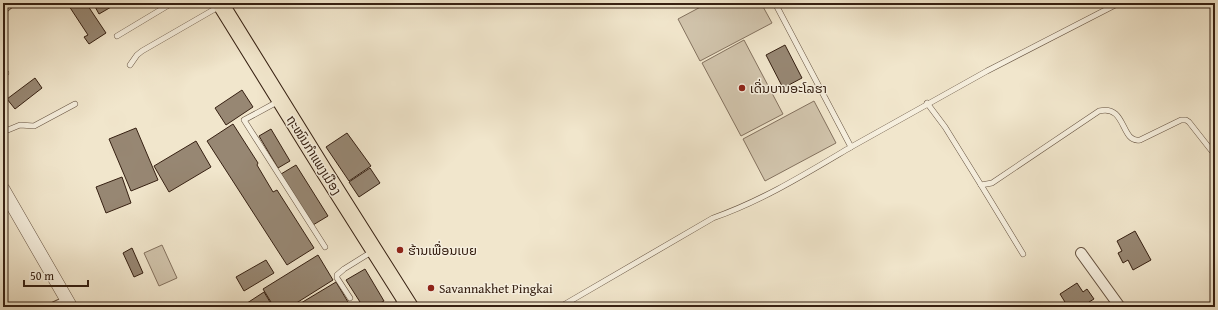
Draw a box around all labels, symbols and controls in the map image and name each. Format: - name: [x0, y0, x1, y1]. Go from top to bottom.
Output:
- place label: ເດີ່ນບານອະໂລຮາ: [750, 78, 827, 98]
- marker: ເດີ່ນບານອະໂລຮາ: [737, 83, 747, 93]
- street label: ຖະໜົນກຳແພງເມືອງ: [282, 111, 346, 199]
- place label: ຮ້ານເພື່ອນເບຍ: [408, 240, 477, 260]
- marker: ຮ້ານເພື່ອນເບຍ: [395, 245, 405, 255]
- scale bar: [24, 262, 88, 288]
- text: 50 m: [30, 267, 54, 284]
- place label: Savannakhet Pingkai: [439, 279, 553, 298]
- marker: Savannakhet Pingkai: [426, 283, 436, 293]

